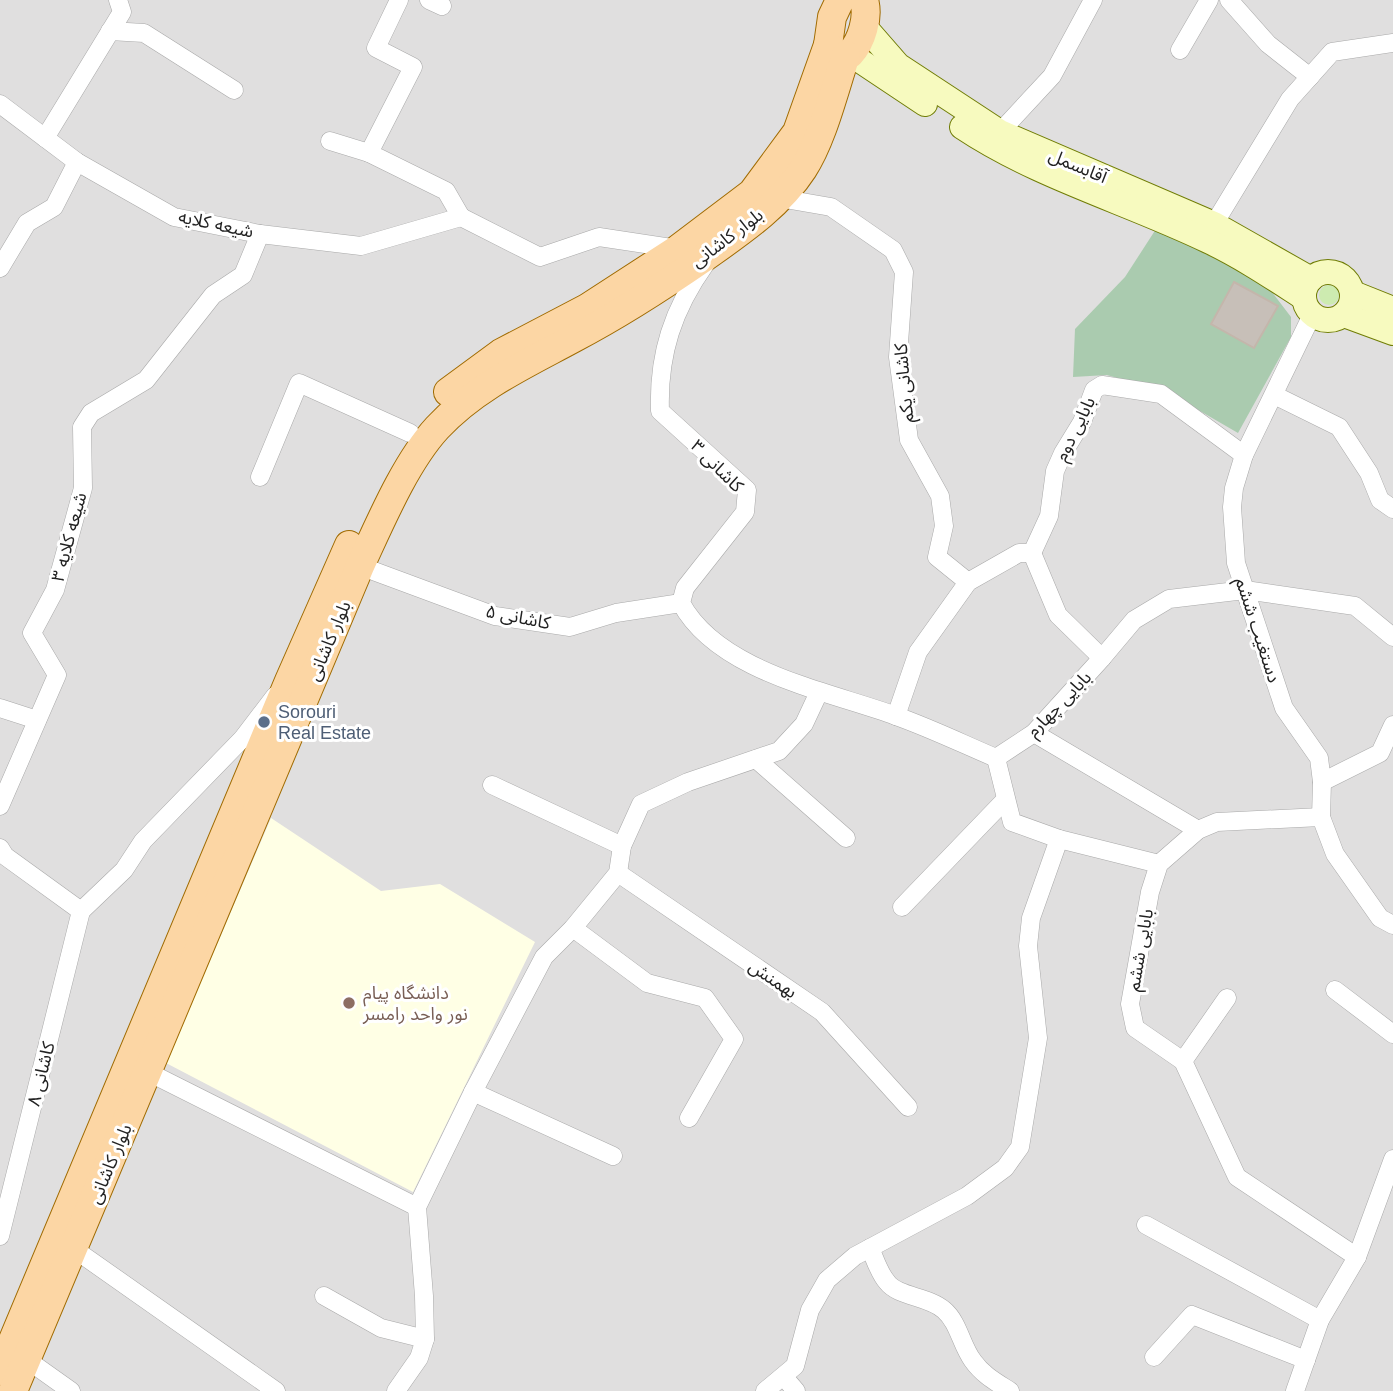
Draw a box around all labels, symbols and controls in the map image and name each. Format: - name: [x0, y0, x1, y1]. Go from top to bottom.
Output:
- street label: آقابسمل: [1046, 145, 1111, 188]
- street label: بلوار کاشانی: [687, 205, 767, 272]
- street label: شیعه کلایه: [177, 206, 255, 242]
- street label: کاشانی یکم: [891, 342, 920, 424]
- street label: بابایی دوم: [1051, 394, 1103, 466]
- street label: کاشانی ۳: [686, 436, 748, 497]
- street label: شیعه کلایه ۳: [47, 490, 91, 584]
- street label: دستغیب ششم: [1229, 575, 1284, 686]
- street label: بلوار کاشانی: [303, 598, 356, 684]
- street label: کاشانی ۵: [484, 601, 553, 634]
- street label: بابایی چهارم: [1023, 667, 1098, 744]
- place label: Sorouri Real Estate: [278, 702, 371, 743]
- marker: Sorouri Real Estate: [256, 714, 272, 730]
- street label: بابایی ششم: [1123, 907, 1160, 993]
- street label: بهمنش: [745, 956, 801, 1003]
- place label: دانشگاه پیام نور واحد رامسر: [362, 983, 468, 1025]
- marker: دانشگاه پیام نور واحد رامسر: [341, 995, 357, 1011]
- street label: کاشانی ۸: [23, 1039, 60, 1108]
- street label: بلوار کاشانی: [84, 1121, 137, 1207]

